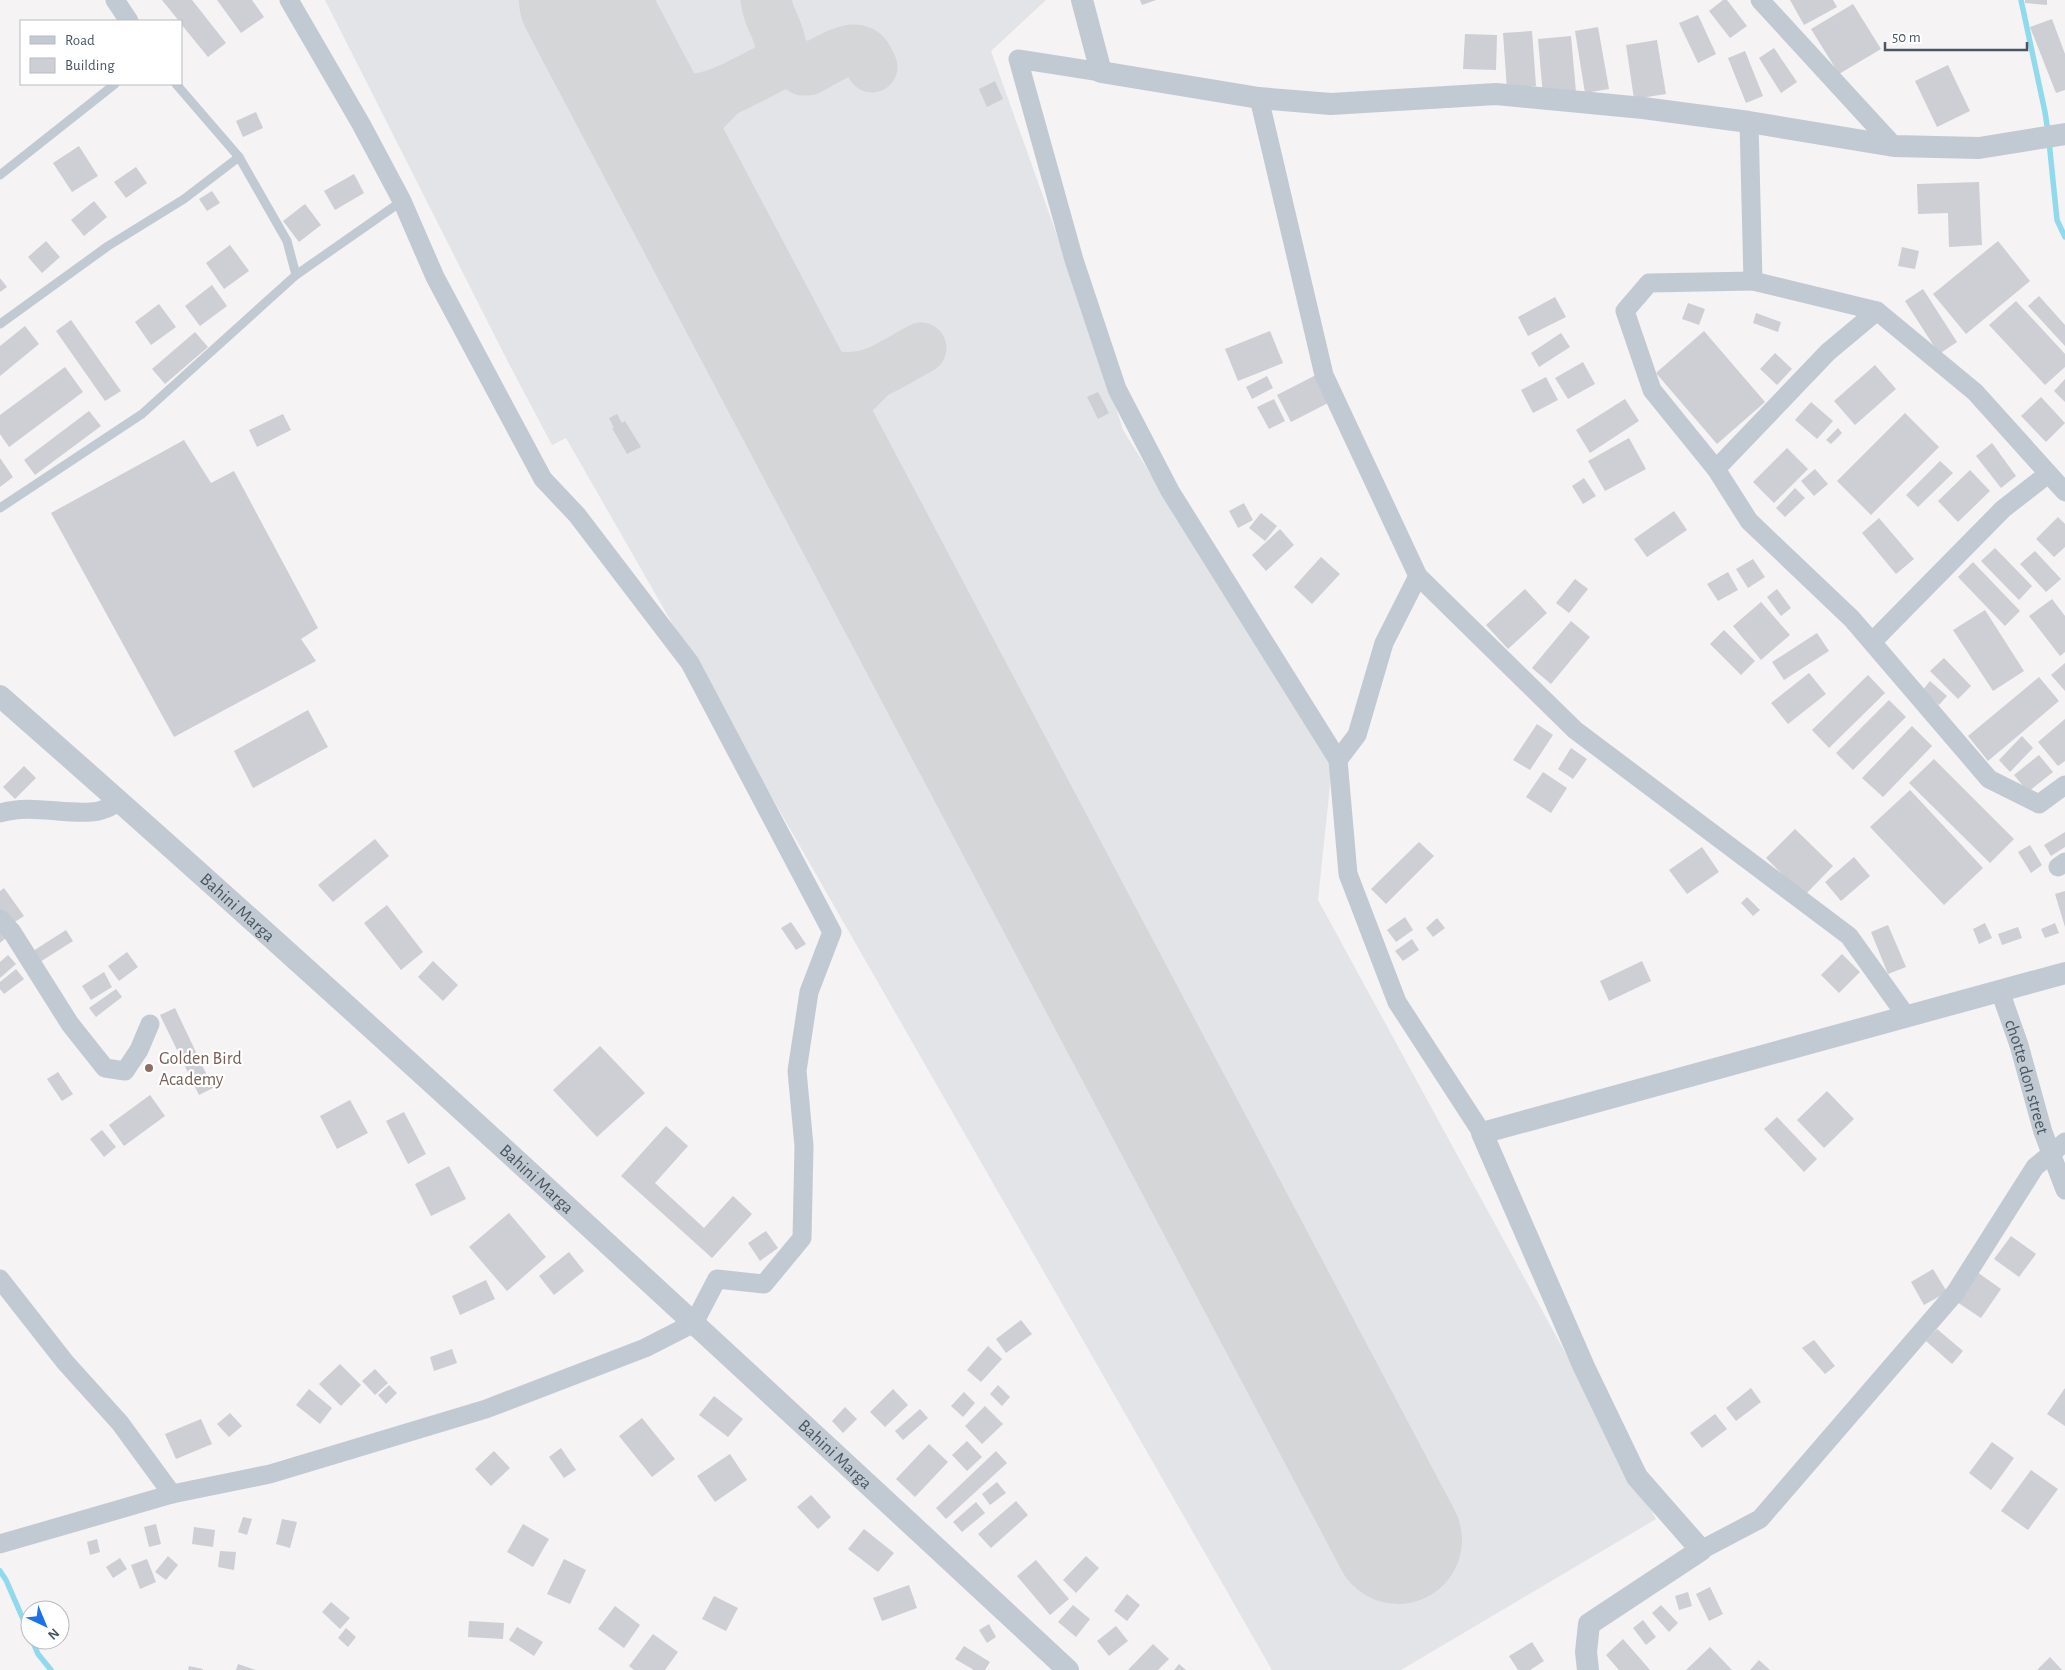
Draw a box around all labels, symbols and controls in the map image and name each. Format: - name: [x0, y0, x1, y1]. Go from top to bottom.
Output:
- legend: [20, 20, 182, 85]
- scale bar: [1885, 20, 2028, 52]
- text: 50 m: [1892, 30, 1921, 45]
- text: Road: [65, 33, 95, 48]
- text: Building: [65, 58, 115, 73]
- street label: Bahini Marga: [196, 870, 278, 946]
- street label: chotte don street: [2001, 1017, 2051, 1137]
- place label: Golden Bird Academy: [159, 1050, 242, 1089]
- marker: Golden Bird Academy: [143, 1062, 155, 1074]
- street label: Bahini Marga: [496, 1141, 577, 1218]
- street label: Bahini Marga: [794, 1416, 875, 1493]
- north arrow: [20, 1600, 70, 1650]
- text: N: [45, 1625, 62, 1642]

